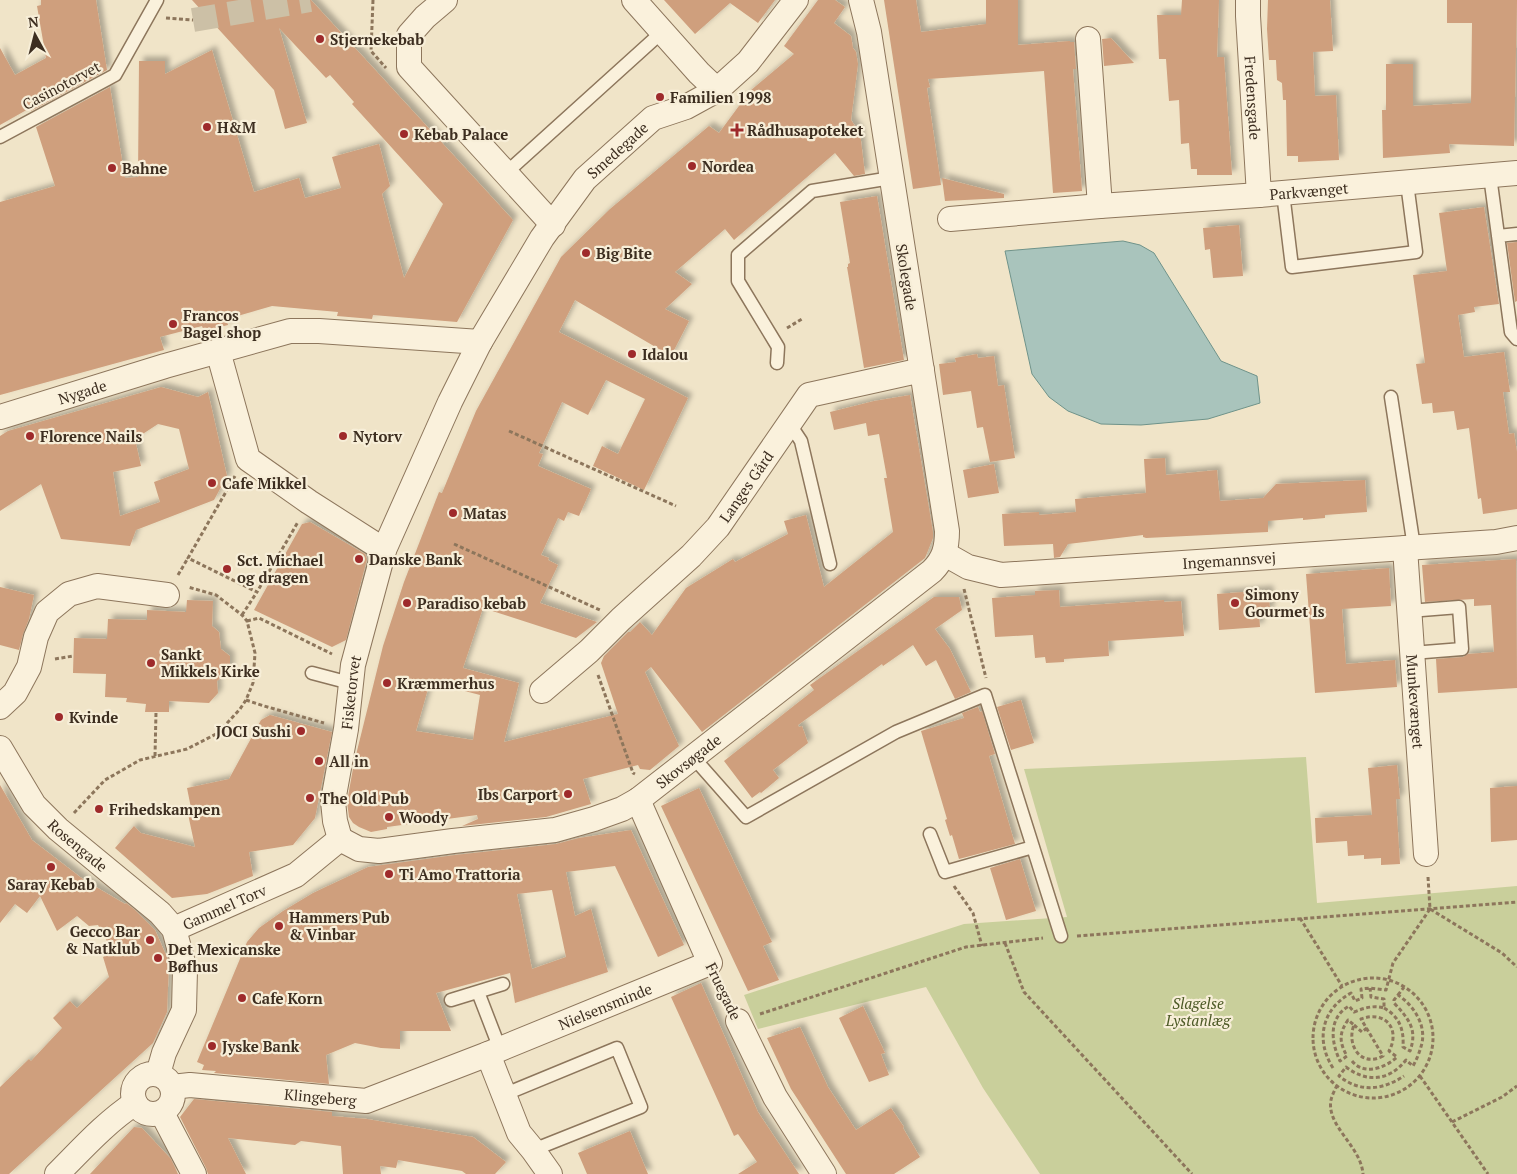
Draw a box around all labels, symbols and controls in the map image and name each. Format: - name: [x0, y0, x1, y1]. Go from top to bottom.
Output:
- north arrow: [10, 10, 60, 60]
- text: N: [27, 11, 40, 32]
- place label: Stjernekebab: [330, 29, 424, 49]
- marker: Stjernekebab: [314, 33, 326, 45]
- street label: Fredensgade: [1240, 55, 1266, 140]
- street label: Casinotorvet: [19, 56, 104, 114]
- place label: Familien 1998: [670, 87, 771, 107]
- marker: Familien 1998: [654, 91, 666, 103]
- place label: H&M: [217, 117, 256, 137]
- street label: Smedegade: [582, 117, 652, 183]
- place label: Rådhusapoteket: [747, 120, 863, 140]
- marker: H&M: [201, 121, 213, 133]
- place label: Kebab Palace: [414, 124, 508, 144]
- marker: Rådhusapoteket: [731, 124, 743, 136]
- marker: Kebab Palace: [398, 128, 410, 140]
- place label: Nordea: [702, 156, 755, 176]
- place label: Bahne: [122, 158, 167, 178]
- marker: Nordea: [686, 160, 698, 172]
- marker: Bahne: [106, 162, 118, 174]
- street label: Parkvænget: [1269, 177, 1350, 204]
- street label: Skolegade: [892, 242, 922, 312]
- place label: Big Bite: [596, 243, 652, 263]
- marker: Big Bite: [580, 247, 592, 259]
- place label: Francos Bagel shop: [183, 305, 261, 342]
- marker: Francos Bagel shop: [167, 318, 179, 330]
- place label: Idalou: [642, 344, 689, 364]
- marker: Idalou: [626, 348, 638, 360]
- street label: Nygade: [55, 375, 109, 408]
- place label: Florence Nails: [40, 426, 143, 446]
- place label: Nytorv: [353, 426, 403, 446]
- marker: Florence Nails: [24, 430, 36, 442]
- marker: Nytorv: [337, 430, 349, 442]
- street label: Langes Gård: [714, 447, 778, 526]
- place label: Cafe Mikkel: [222, 473, 307, 493]
- marker: Cafe Mikkel: [206, 477, 218, 489]
- place label: Matas: [463, 503, 507, 523]
- marker: Matas: [447, 507, 459, 519]
- street label: Ingemannsvej: [1182, 547, 1277, 573]
- place label: Danske Bank: [369, 549, 462, 569]
- place label: Sct. Michael og dragen: [237, 550, 324, 587]
- marker: Danske Bank: [353, 553, 365, 565]
- marker: Sct. Michael og dragen: [221, 563, 233, 575]
- place label: Simony Gourmet Is: [1245, 584, 1325, 621]
- place label: Paradiso kebab: [417, 593, 526, 613]
- marker: Paradiso kebab: [401, 597, 413, 609]
- marker: Simony Gourmet Is: [1229, 597, 1241, 609]
- place label: Sankt Mikkels Kirke: [161, 644, 260, 681]
- street label: Fisketorvet: [336, 652, 365, 730]
- street label: Munkevænget: [1402, 654, 1429, 750]
- marker: Sankt Mikkels Kirke: [145, 657, 157, 669]
- place label: Kræmmerhus: [397, 673, 495, 693]
- marker: Kræmmerhus: [381, 677, 393, 689]
- place label: Kvinde: [69, 707, 118, 727]
- marker: Kvinde: [53, 711, 65, 723]
- place label: JOCI Sushi: [216, 721, 291, 741]
- marker: JOCI Sushi: [295, 725, 307, 737]
- street label: Skovsøgade: [651, 729, 725, 793]
- place label: All in: [329, 751, 369, 771]
- marker: All in: [313, 755, 325, 767]
- place label: Ibs Carport: [478, 784, 558, 804]
- place label: The Old Pub: [320, 788, 409, 808]
- marker: Ibs Carport: [562, 788, 574, 800]
- marker: The Old Pub: [304, 792, 316, 804]
- place label: Frihedskampen: [109, 799, 221, 819]
- marker: Frihedskampen: [93, 803, 105, 815]
- place label: Woody: [399, 807, 449, 827]
- marker: Woody: [383, 811, 395, 823]
- street label: Rosengade: [44, 815, 112, 876]
- marker: Saray Kebab: [45, 861, 57, 873]
- place label: Ti Amo Trattoria: [399, 864, 521, 884]
- marker: Ti Amo Trattoria: [383, 868, 395, 880]
- place label: Saray Kebab: [7, 874, 95, 894]
- street label: Gammel Torv: [179, 879, 270, 934]
- place label: Hammers Pub & Vinbar: [289, 907, 390, 944]
- marker: Hammers Pub & Vinbar: [273, 920, 285, 932]
- place label: Gecco Bar & Natklub: [65, 921, 141, 958]
- marker: Gecco Bar & Natklub: [144, 934, 156, 946]
- place label: Det Mexicanske Bøfhus: [168, 939, 281, 976]
- marker: Det Mexicanske Bøfhus: [152, 952, 164, 964]
- street label: Fruegade: [702, 959, 746, 1023]
- street label: Nielsensminde: [555, 978, 655, 1034]
- place label: Cafe Korn: [252, 988, 323, 1008]
- marker: Cafe Korn: [236, 992, 248, 1004]
- park label: Slagelse Lystanlæg: [1165, 993, 1232, 1030]
- place label: Jyske Bank: [222, 1036, 300, 1056]
- marker: Jyske Bank: [206, 1040, 218, 1052]
- street label: Klingeberg: [283, 1084, 358, 1110]

